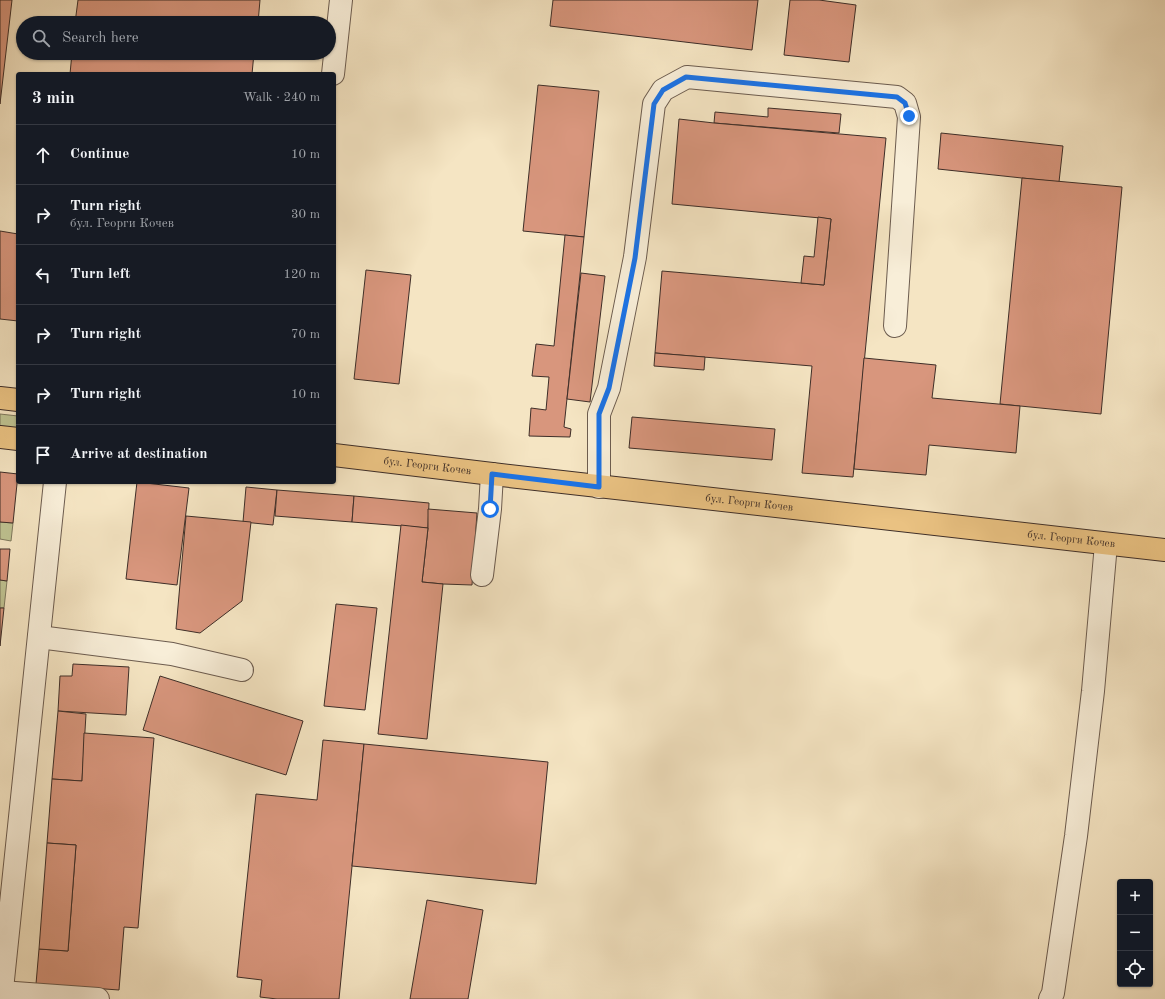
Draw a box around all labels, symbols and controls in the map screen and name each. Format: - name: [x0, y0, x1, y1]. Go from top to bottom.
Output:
- search box: [16, 16, 336, 60]
- icon: search: [30, 27, 52, 49]
- text: Search here: [62, 31, 139, 46]
- text: 3 min: [32, 90, 75, 107]
- text: Walk · 240 m: [243, 91, 320, 104]
- route end: [900, 107, 918, 125]
- icon: ahead: [32, 144, 54, 166]
- text: Continue: [70, 147, 129, 162]
- text: 10 m: [291, 148, 320, 161]
- text: Turn right: [70, 199, 141, 214]
- icon: right: [32, 204, 54, 226]
- text: 30 m: [291, 208, 320, 221]
- text: бул. Георги Кочев: [70, 217, 174, 230]
- icon: left: [32, 264, 54, 286]
- text: Turn left: [70, 267, 130, 282]
- text: 120 m: [283, 268, 320, 281]
- icon: right: [32, 324, 54, 346]
- text: Turn right: [70, 327, 141, 342]
- text: 70 m: [291, 328, 320, 341]
- icon: right: [32, 384, 54, 406]
- text: Turn right: [70, 387, 141, 402]
- text: 10 m: [291, 388, 320, 401]
- icon: arrive: [32, 444, 54, 466]
- text: Arrive at destination: [70, 447, 208, 462]
- street label: бул. Георги Кочев: [383, 455, 472, 477]
- street label: бул. Георги Кочев: [705, 493, 794, 513]
- route start: [481, 500, 499, 518]
- street label: бул. Георги Кочев: [1027, 529, 1116, 550]
- map controls: [1117, 879, 1153, 987]
- button: +: [1117, 879, 1153, 915]
- button: −: [1117, 915, 1153, 951]
- button: locate: [1117, 951, 1153, 987]

